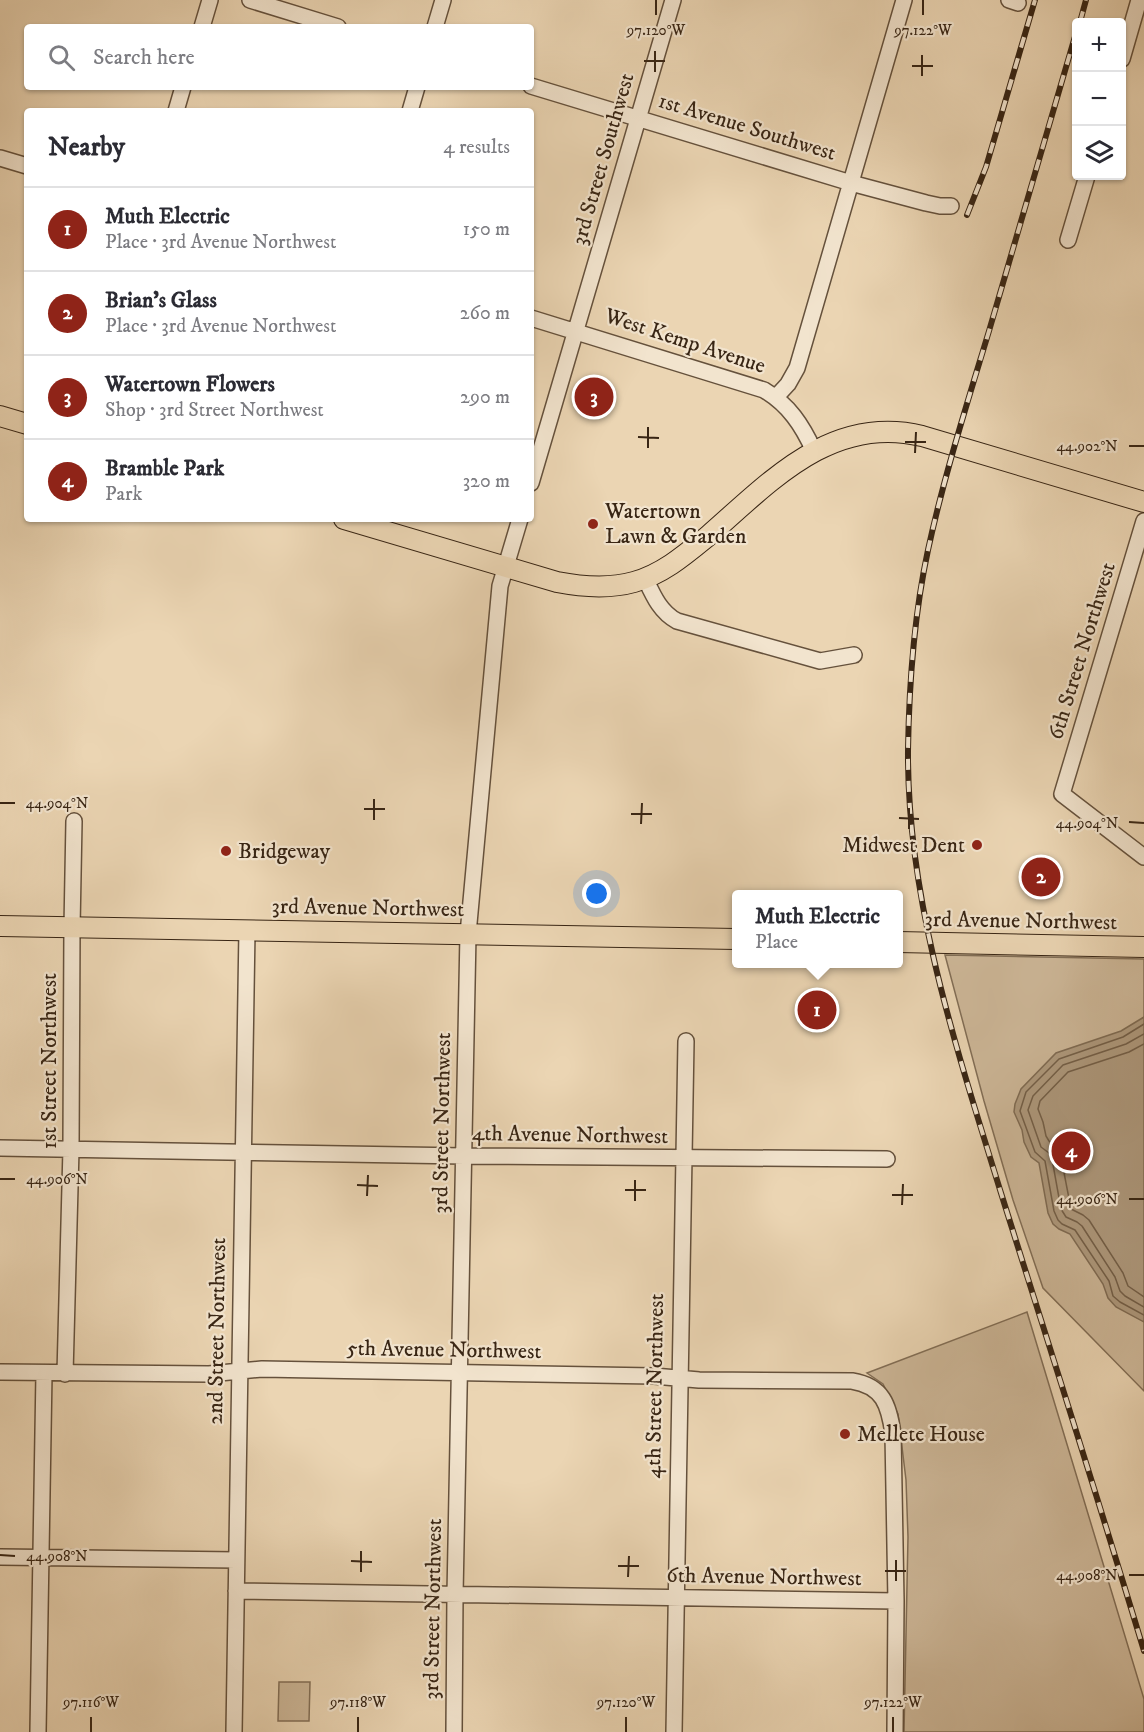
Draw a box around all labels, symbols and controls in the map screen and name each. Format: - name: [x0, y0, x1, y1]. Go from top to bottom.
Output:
- map controls: [1072, 18, 1126, 180]
- button: +: [1072, 18, 1126, 72]
- text: 97.120°W: [626, 21, 685, 40]
- text: 97.122°W: [893, 21, 952, 40]
- search box: [24, 24, 534, 90]
- icon: search: [45, 41, 78, 74]
- text: Search here: [93, 44, 195, 71]
- street label: 3rd Street Southwest: [566, 70, 640, 248]
- button: −: [1072, 72, 1126, 126]
- street label: 1st Avenue Southwest: [655, 87, 839, 167]
- button: layers: [1072, 126, 1126, 180]
- text: Nearby: [48, 131, 125, 164]
- text: 4 results: [443, 135, 510, 160]
- text: Muth Electric: [105, 203, 230, 230]
- text: 1: [64, 217, 71, 242]
- text: 150 m: [463, 217, 510, 242]
- text: Place · 3rd Avenue Northwest: [105, 230, 336, 255]
- text: Brian's Glass: [105, 287, 217, 314]
- text: 2: [63, 301, 72, 326]
- text: 260 m: [460, 301, 510, 326]
- street label: West Kemp Avenue: [600, 302, 769, 380]
- text: Place · 3rd Avenue Northwest: [105, 314, 336, 339]
- text: Watertown Flowers: [105, 371, 275, 398]
- pin: 3: [574, 374, 614, 420]
- text: 3: [64, 385, 71, 410]
- text: 290 m: [460, 385, 510, 410]
- text: Shop · 3rd Street Northwest: [105, 398, 324, 423]
- text: 44.902°N: [1056, 437, 1118, 456]
- text: Bramble Park: [105, 455, 224, 482]
- text: 4: [62, 469, 73, 494]
- text: 320 m: [463, 469, 510, 494]
- text: Park: [105, 482, 142, 507]
- place label: Watertown Lawn & Garden: [604, 498, 747, 550]
- marker: Watertown Lawn & Garden: [586, 517, 600, 531]
- street label: 6th Street Northwest: [1042, 559, 1122, 743]
- text: 44.904°N: [26, 794, 88, 813]
- text: 44.904°N: [1056, 814, 1118, 833]
- place label: Midwest Dent: [842, 832, 965, 859]
- place label: Bridgeway: [238, 838, 331, 865]
- marker: Midwest Dent: [970, 838, 984, 852]
- marker: Bridgeway: [219, 844, 233, 858]
- pin: 2: [1022, 854, 1060, 900]
- your location: [582, 879, 611, 908]
- popup: [732, 890, 903, 968]
- street label: 3rd Avenue Northwest: [271, 893, 465, 923]
- text: Muth Electric: [755, 903, 880, 930]
- street label: 3rd Avenue Northwest: [924, 906, 1118, 936]
- text: Place: [755, 930, 798, 955]
- street label: 1st Street Northwest: [36, 973, 63, 1149]
- pin: 1: [798, 988, 836, 1032]
- street label: 3rd Street Northwest: [427, 1032, 457, 1214]
- street label: 4th Avenue Northwest: [472, 1120, 668, 1150]
- pin: 4: [1052, 1128, 1090, 1174]
- text: 44.906°N: [26, 1170, 88, 1189]
- text: 44.906°N: [1056, 1190, 1118, 1209]
- street label: 2nd Street Northwest: [202, 1237, 232, 1425]
- street label: 4th Street Northwest: [640, 1293, 670, 1479]
- street label: 5th Avenue Northwest: [346, 1335, 542, 1365]
- place label: Mellete House: [857, 1421, 985, 1448]
- marker: Mellete House: [838, 1427, 852, 1441]
- street label: 3rd Street Northwest: [418, 1518, 448, 1700]
- text: 44.908°N: [26, 1547, 88, 1566]
- street label: 6th Avenue Northwest: [666, 1562, 862, 1592]
- text: 44.908°N: [1056, 1566, 1118, 1585]
- text: 97.116°W: [62, 1693, 119, 1712]
- text: 97.118°W: [329, 1693, 386, 1712]
- text: 97.120°W: [596, 1693, 655, 1712]
- text: 97.122°W: [863, 1693, 922, 1712]

